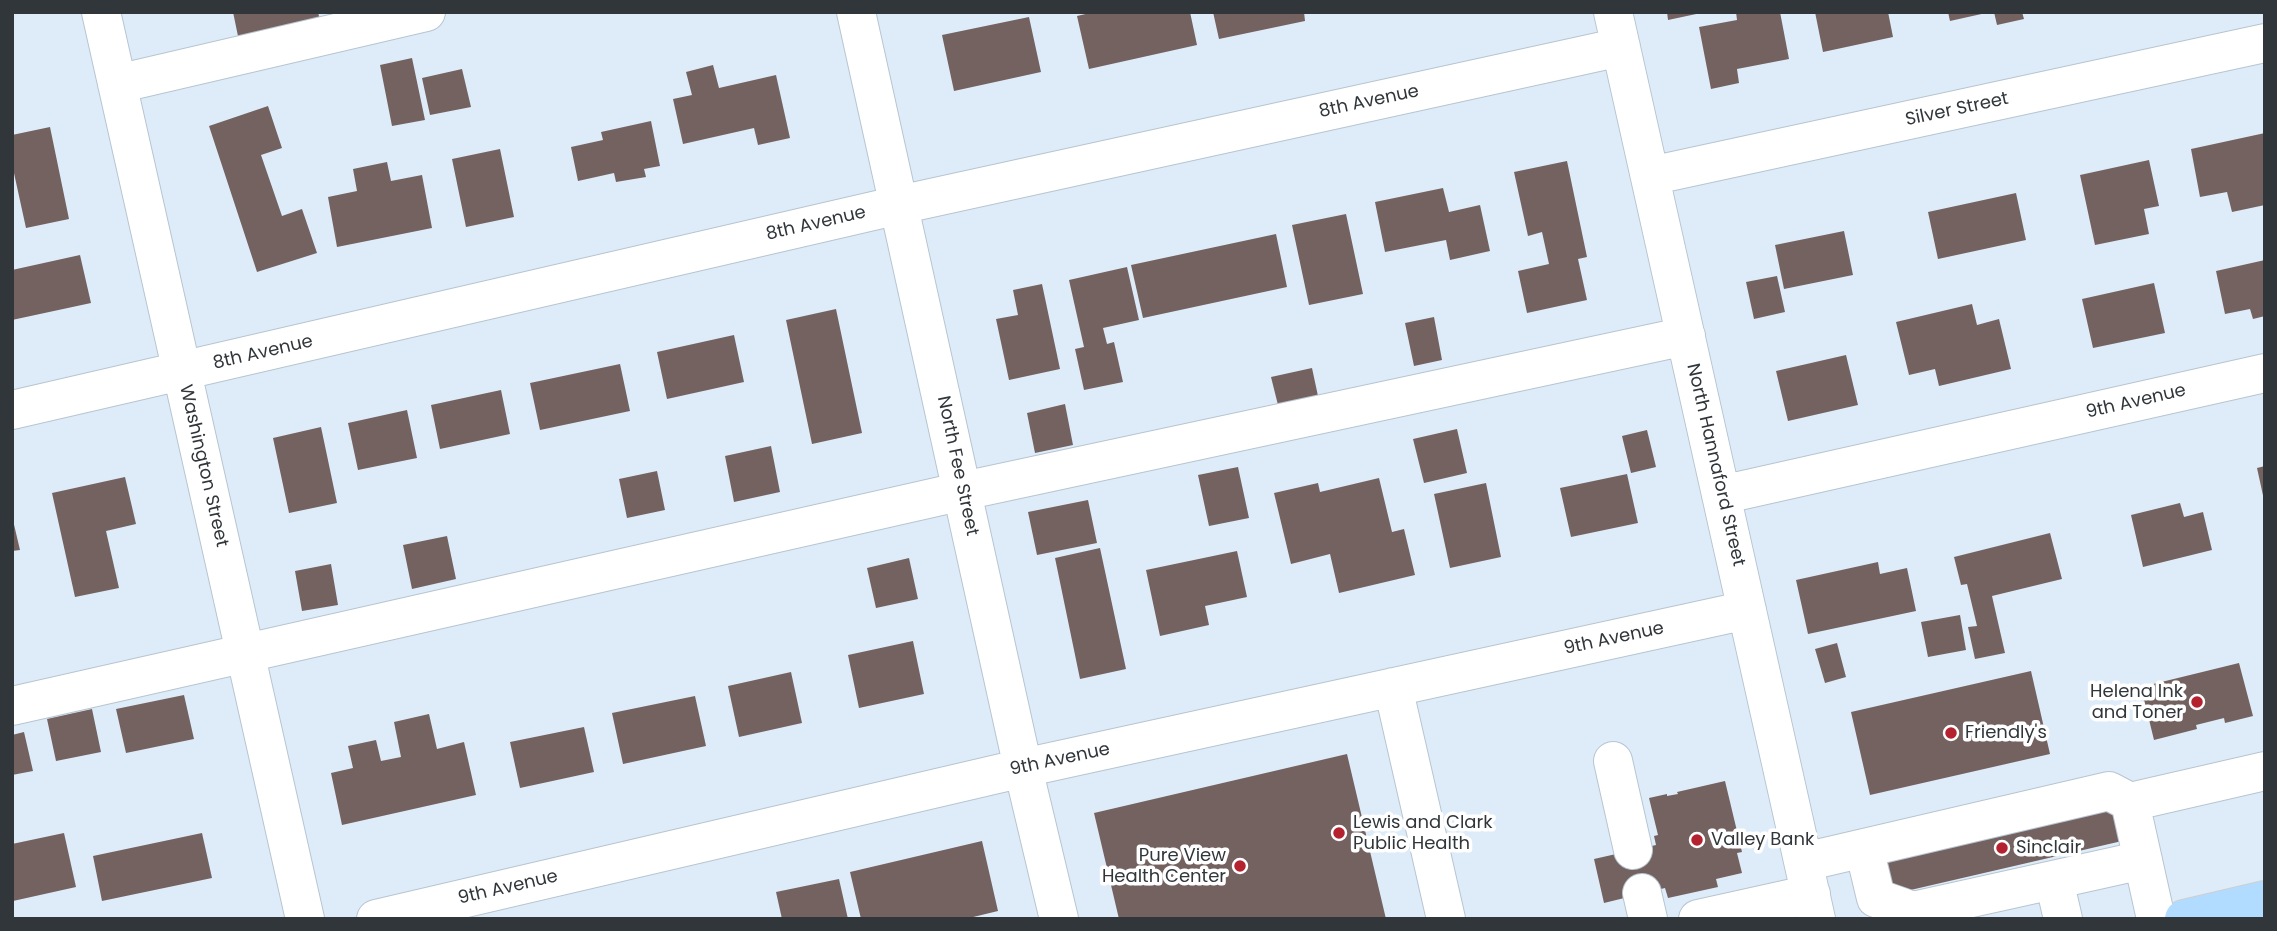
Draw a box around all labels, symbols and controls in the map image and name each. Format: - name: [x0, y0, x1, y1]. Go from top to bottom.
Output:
- street label: 8th Avenue: [1317, 81, 1421, 123]
- street label: Silver Street: [1903, 89, 2011, 131]
- street label: 8th Avenue: [764, 202, 868, 246]
- street label: 8th Avenue: [211, 331, 315, 375]
- street label: North Hannaford Street: [1681, 362, 1749, 568]
- street label: 9th Avenue: [2084, 380, 2188, 424]
- street label: Washington Street: [174, 383, 232, 549]
- street label: North Fee Street: [932, 394, 982, 538]
- street label: 9th Avenue: [1562, 618, 1666, 660]
- place label: Helena Ink and Toner: [2090, 681, 2183, 724]
- marker: Helena Ink and Toner: [2189, 694, 2205, 710]
- place label: Friendly's: [1965, 722, 2047, 744]
- marker: Friendly's: [1943, 725, 1959, 741]
- street label: 9th Avenue: [1008, 739, 1112, 781]
- place label: Lewis and Clark Public Health: [1353, 812, 1492, 854]
- marker: Lewis and Clark Public Health: [1331, 825, 1347, 841]
- place label: Valley Bank: [1711, 829, 1814, 851]
- marker: Valley Bank: [1689, 832, 1705, 848]
- place label: Sinclair: [2016, 837, 2081, 859]
- marker: Sinclair: [1994, 840, 2010, 856]
- place label: Pure View Health Center: [1102, 845, 1226, 888]
- marker: Pure View Health Center: [1232, 858, 1248, 874]
- street label: 9th Avenue: [456, 866, 560, 910]

